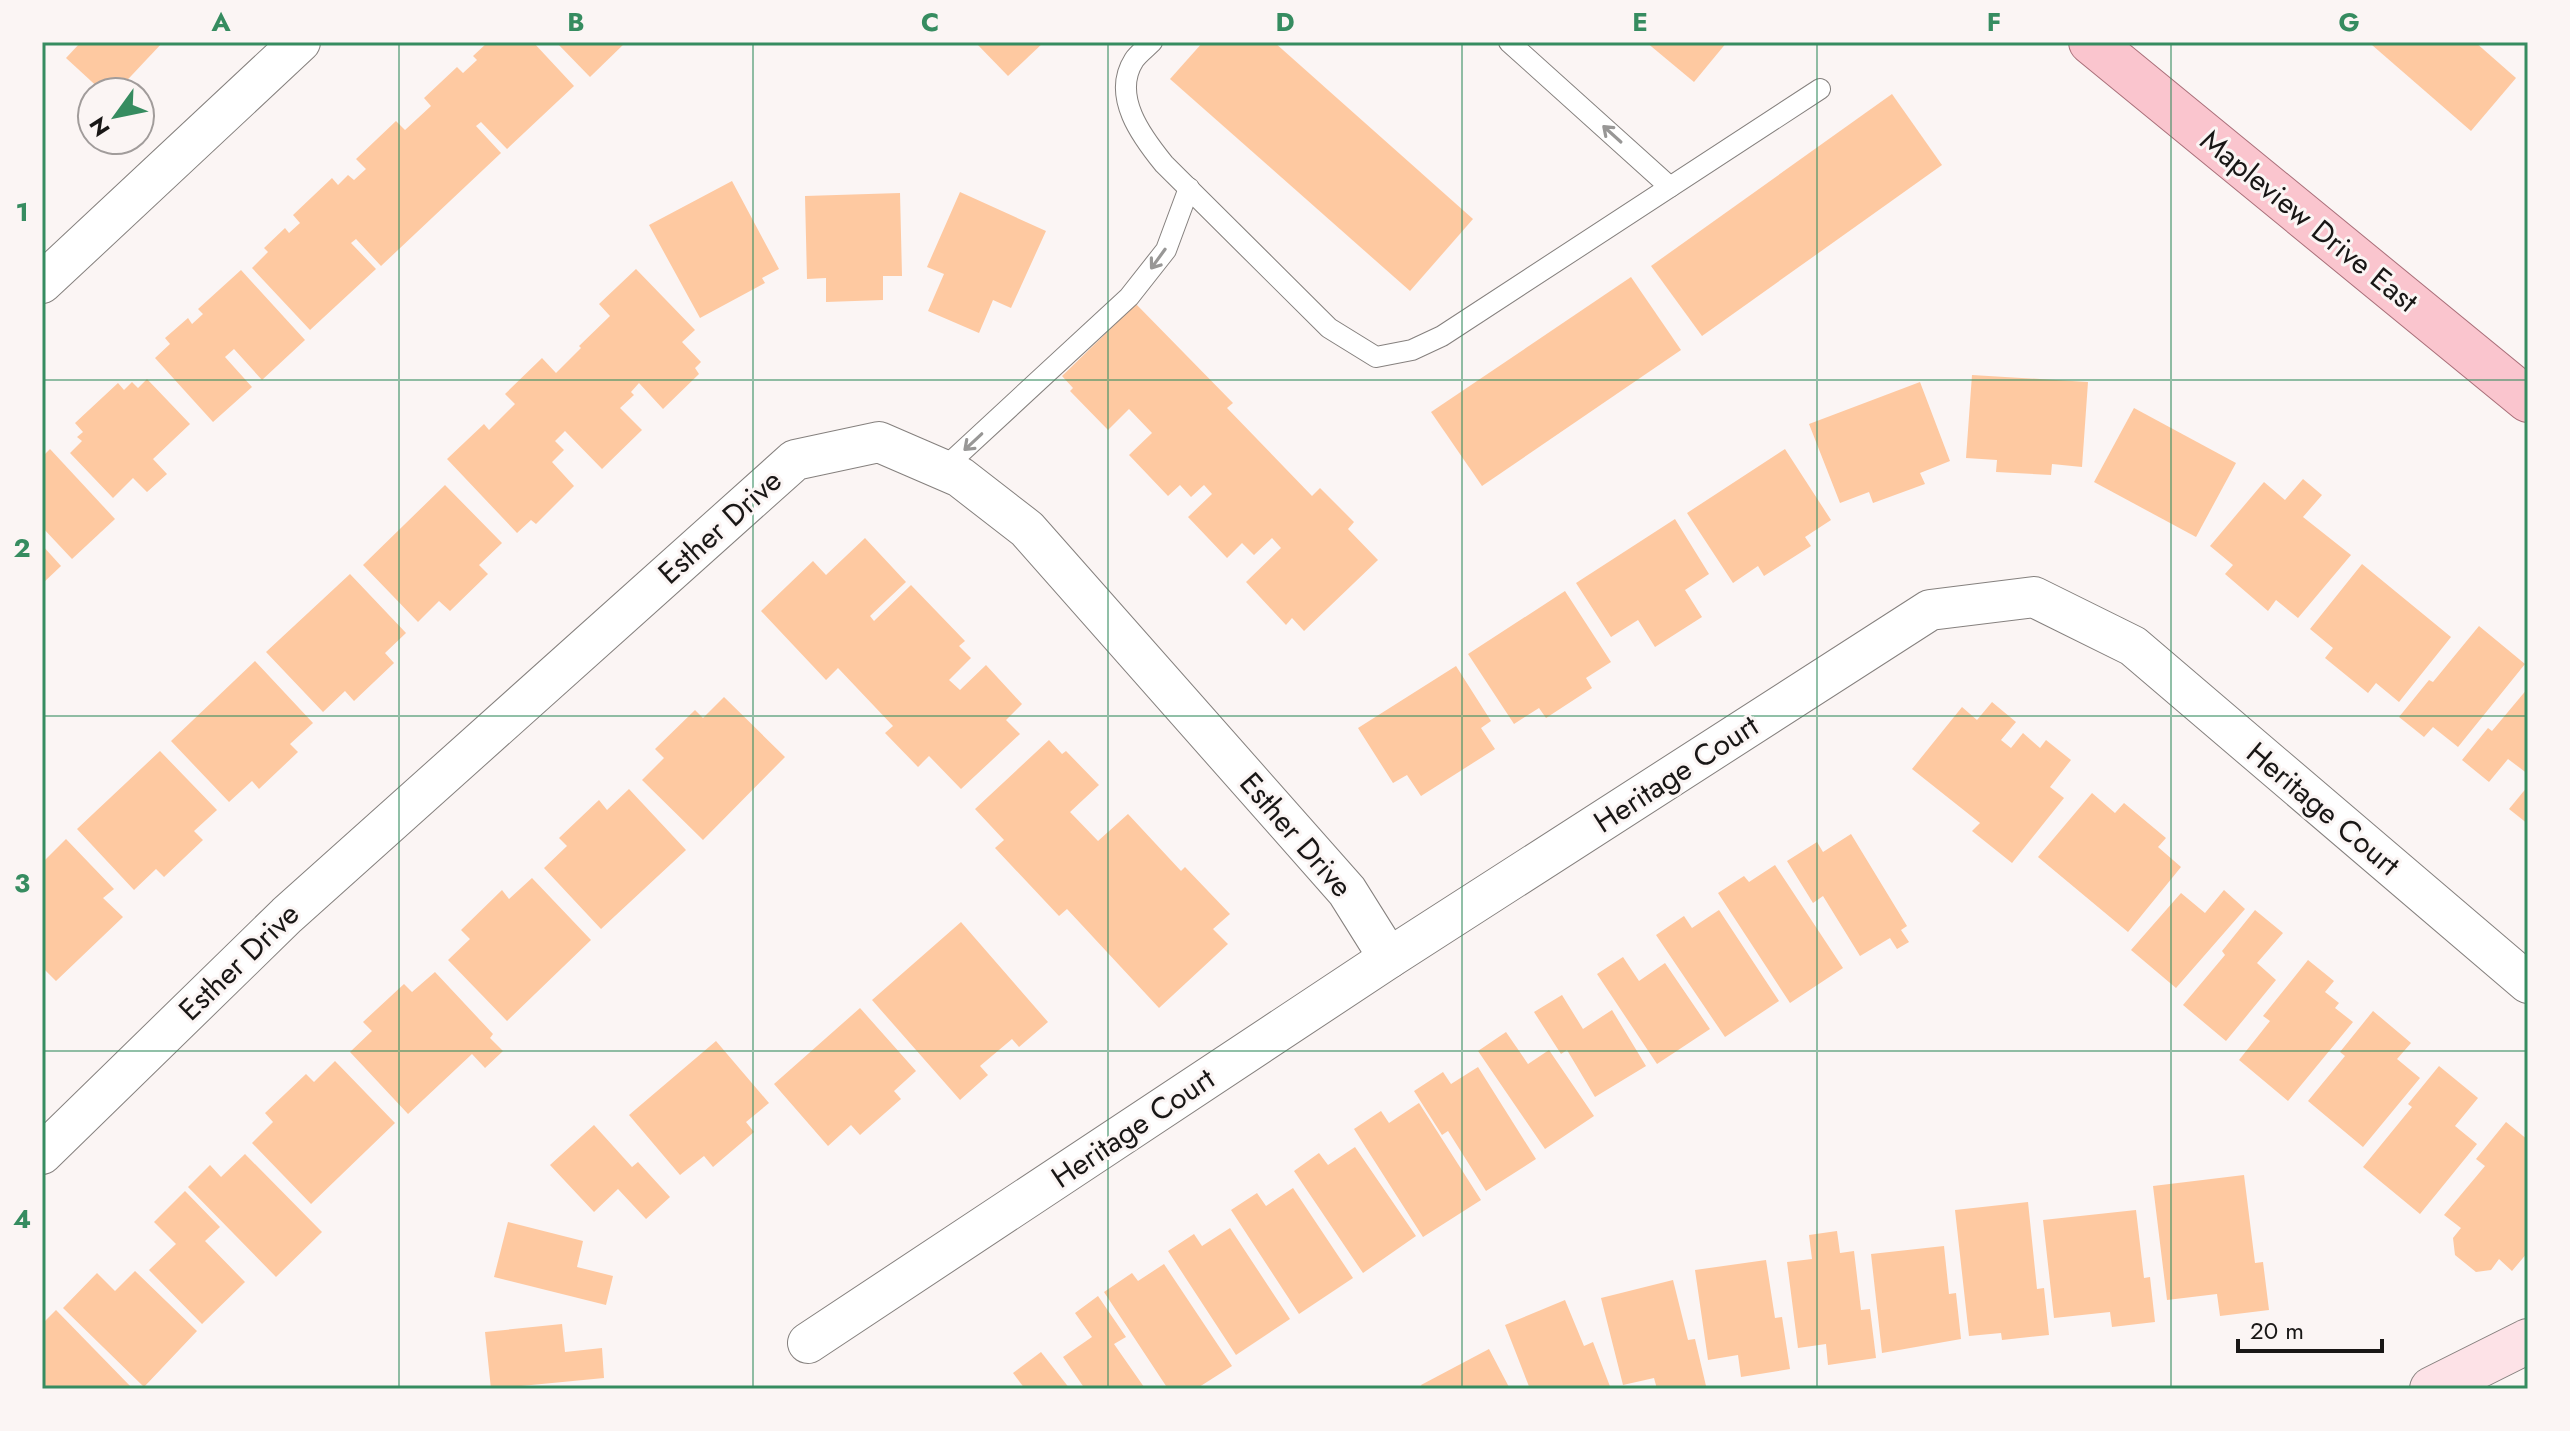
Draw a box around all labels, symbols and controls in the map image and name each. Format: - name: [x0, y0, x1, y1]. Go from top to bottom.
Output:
- text: A: [210, 3, 231, 41]
- text: B: [567, 3, 585, 41]
- text: C: [921, 3, 939, 41]
- text: D: [1275, 3, 1295, 41]
- text: E: [1632, 3, 1648, 41]
- text: F: [1987, 3, 2001, 41]
- text: G: [2338, 3, 2360, 41]
- north arrow: [76, 76, 156, 156]
- text: N: [81, 111, 117, 143]
- street label: Mapleview Drive East: [2191, 119, 2428, 322]
- one-way arrow: [1602, 126, 1622, 144]
- text: 1: [15, 193, 29, 231]
- one-way arrow: [1150, 248, 1166, 270]
- one-way arrow: [964, 432, 984, 450]
- street label: Esther Drive: [648, 459, 791, 594]
- text: 2: [13, 529, 31, 567]
- street label: Heritage Court: [1585, 704, 1767, 843]
- street label: Heritage Court: [2237, 732, 2410, 886]
- street label: Esther Drive: [1230, 763, 1363, 907]
- text: 3: [14, 864, 30, 902]
- street label: Esther Drive: [169, 893, 309, 1030]
- street label: Heritage Court: [1043, 1057, 1223, 1198]
- text: 4: [13, 1200, 31, 1238]
- scale bar: [2238, 1303, 2382, 1353]
- text: 20 m: [2250, 1313, 2304, 1348]

